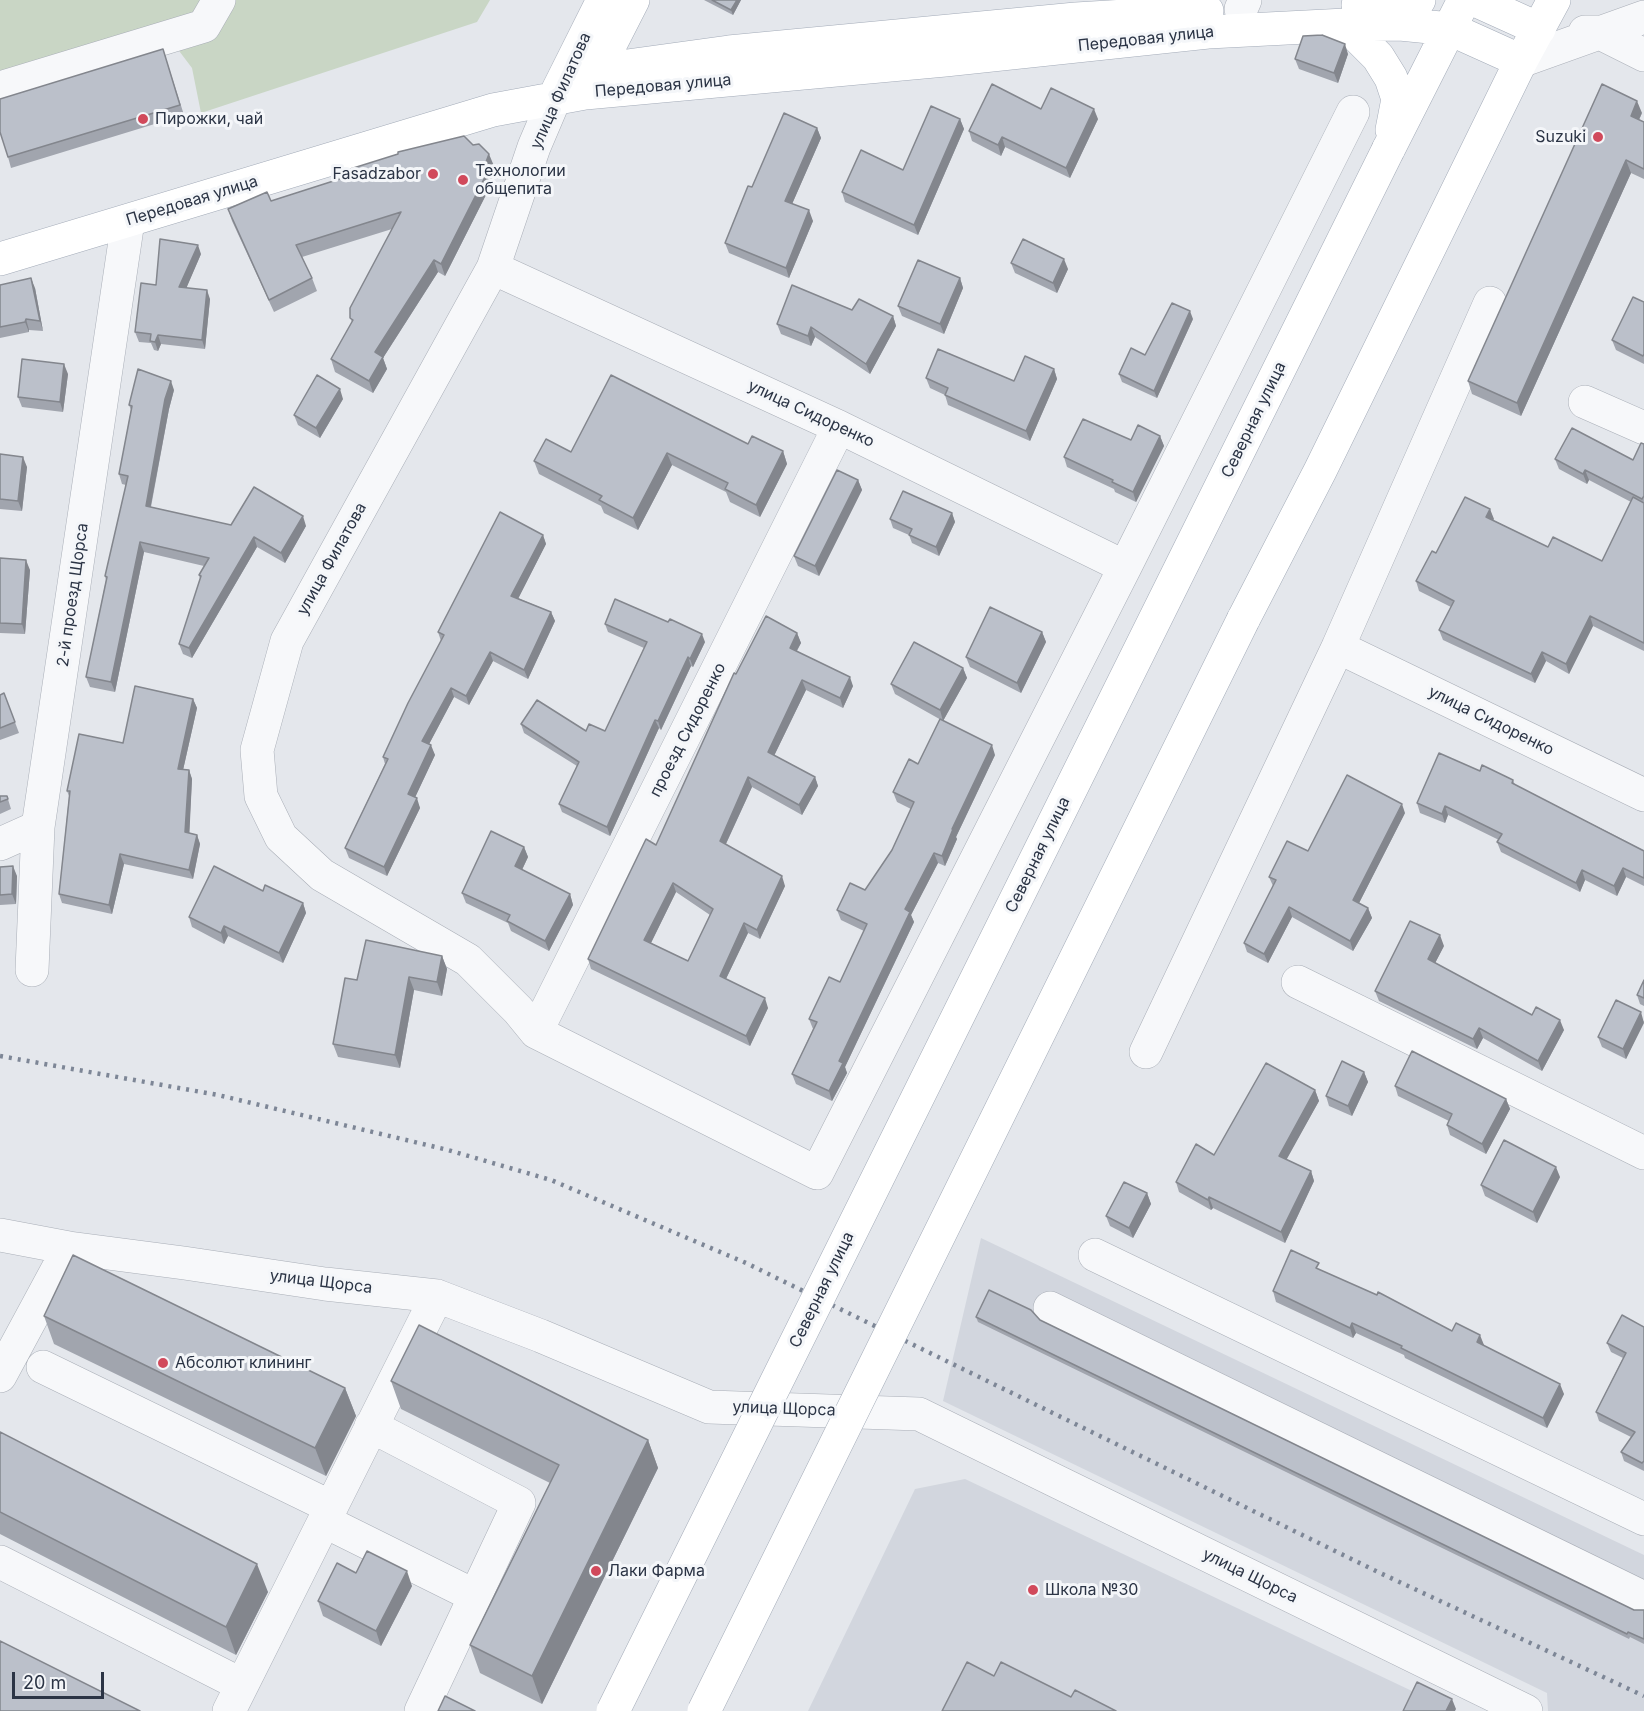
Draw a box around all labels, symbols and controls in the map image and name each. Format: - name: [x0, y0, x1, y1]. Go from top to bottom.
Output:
- street label: Передовая улица: [1077, 22, 1215, 56]
- street label: улица Филатова: [527, 30, 595, 152]
- street label: Передовая улица: [594, 70, 732, 102]
- place label: Пирожки, чай: [155, 109, 263, 129]
- marker: Пирожки, чай: [136, 112, 150, 126]
- place label: Suzuki: [1535, 127, 1586, 147]
- marker: Suzuki: [1591, 130, 1605, 144]
- place label: Технологии общепита: [475, 161, 566, 199]
- place label: Fasadzabor: [332, 164, 421, 184]
- marker: Fasadzabor: [426, 167, 440, 181]
- street label: Передовая улица: [124, 172, 260, 230]
- marker: Технологии общепита: [456, 173, 470, 187]
- street label: Северная улица: [1218, 359, 1290, 481]
- street label: улица Сидоренко: [745, 376, 877, 452]
- street label: улица Филатова: [293, 499, 371, 619]
- street label: 2-й проезд Щорса: [53, 522, 93, 668]
- street label: проезд Сидоренко: [646, 660, 730, 800]
- street label: улица Сидоренко: [1425, 682, 1557, 760]
- street label: Северная улица: [1002, 794, 1074, 916]
- street label: Северная улица: [786, 1229, 858, 1351]
- street label: улица Щорса: [269, 1266, 373, 1298]
- place label: Абсолют клининг: [175, 1353, 312, 1373]
- marker: Абсолют клининг: [156, 1356, 170, 1370]
- street label: улица Щорса: [732, 1398, 836, 1420]
- street label: улица Щорса: [1199, 1545, 1301, 1607]
- place label: Лаки Фарма: [608, 1561, 705, 1581]
- marker: Лаки Фарма: [589, 1564, 603, 1578]
- place label: Школа №30: [1045, 1580, 1138, 1600]
- marker: Школа №30: [1026, 1583, 1040, 1597]
- scale bar: [15, 1660, 106, 1698]
- text: 20 m: [23, 1672, 66, 1693]

